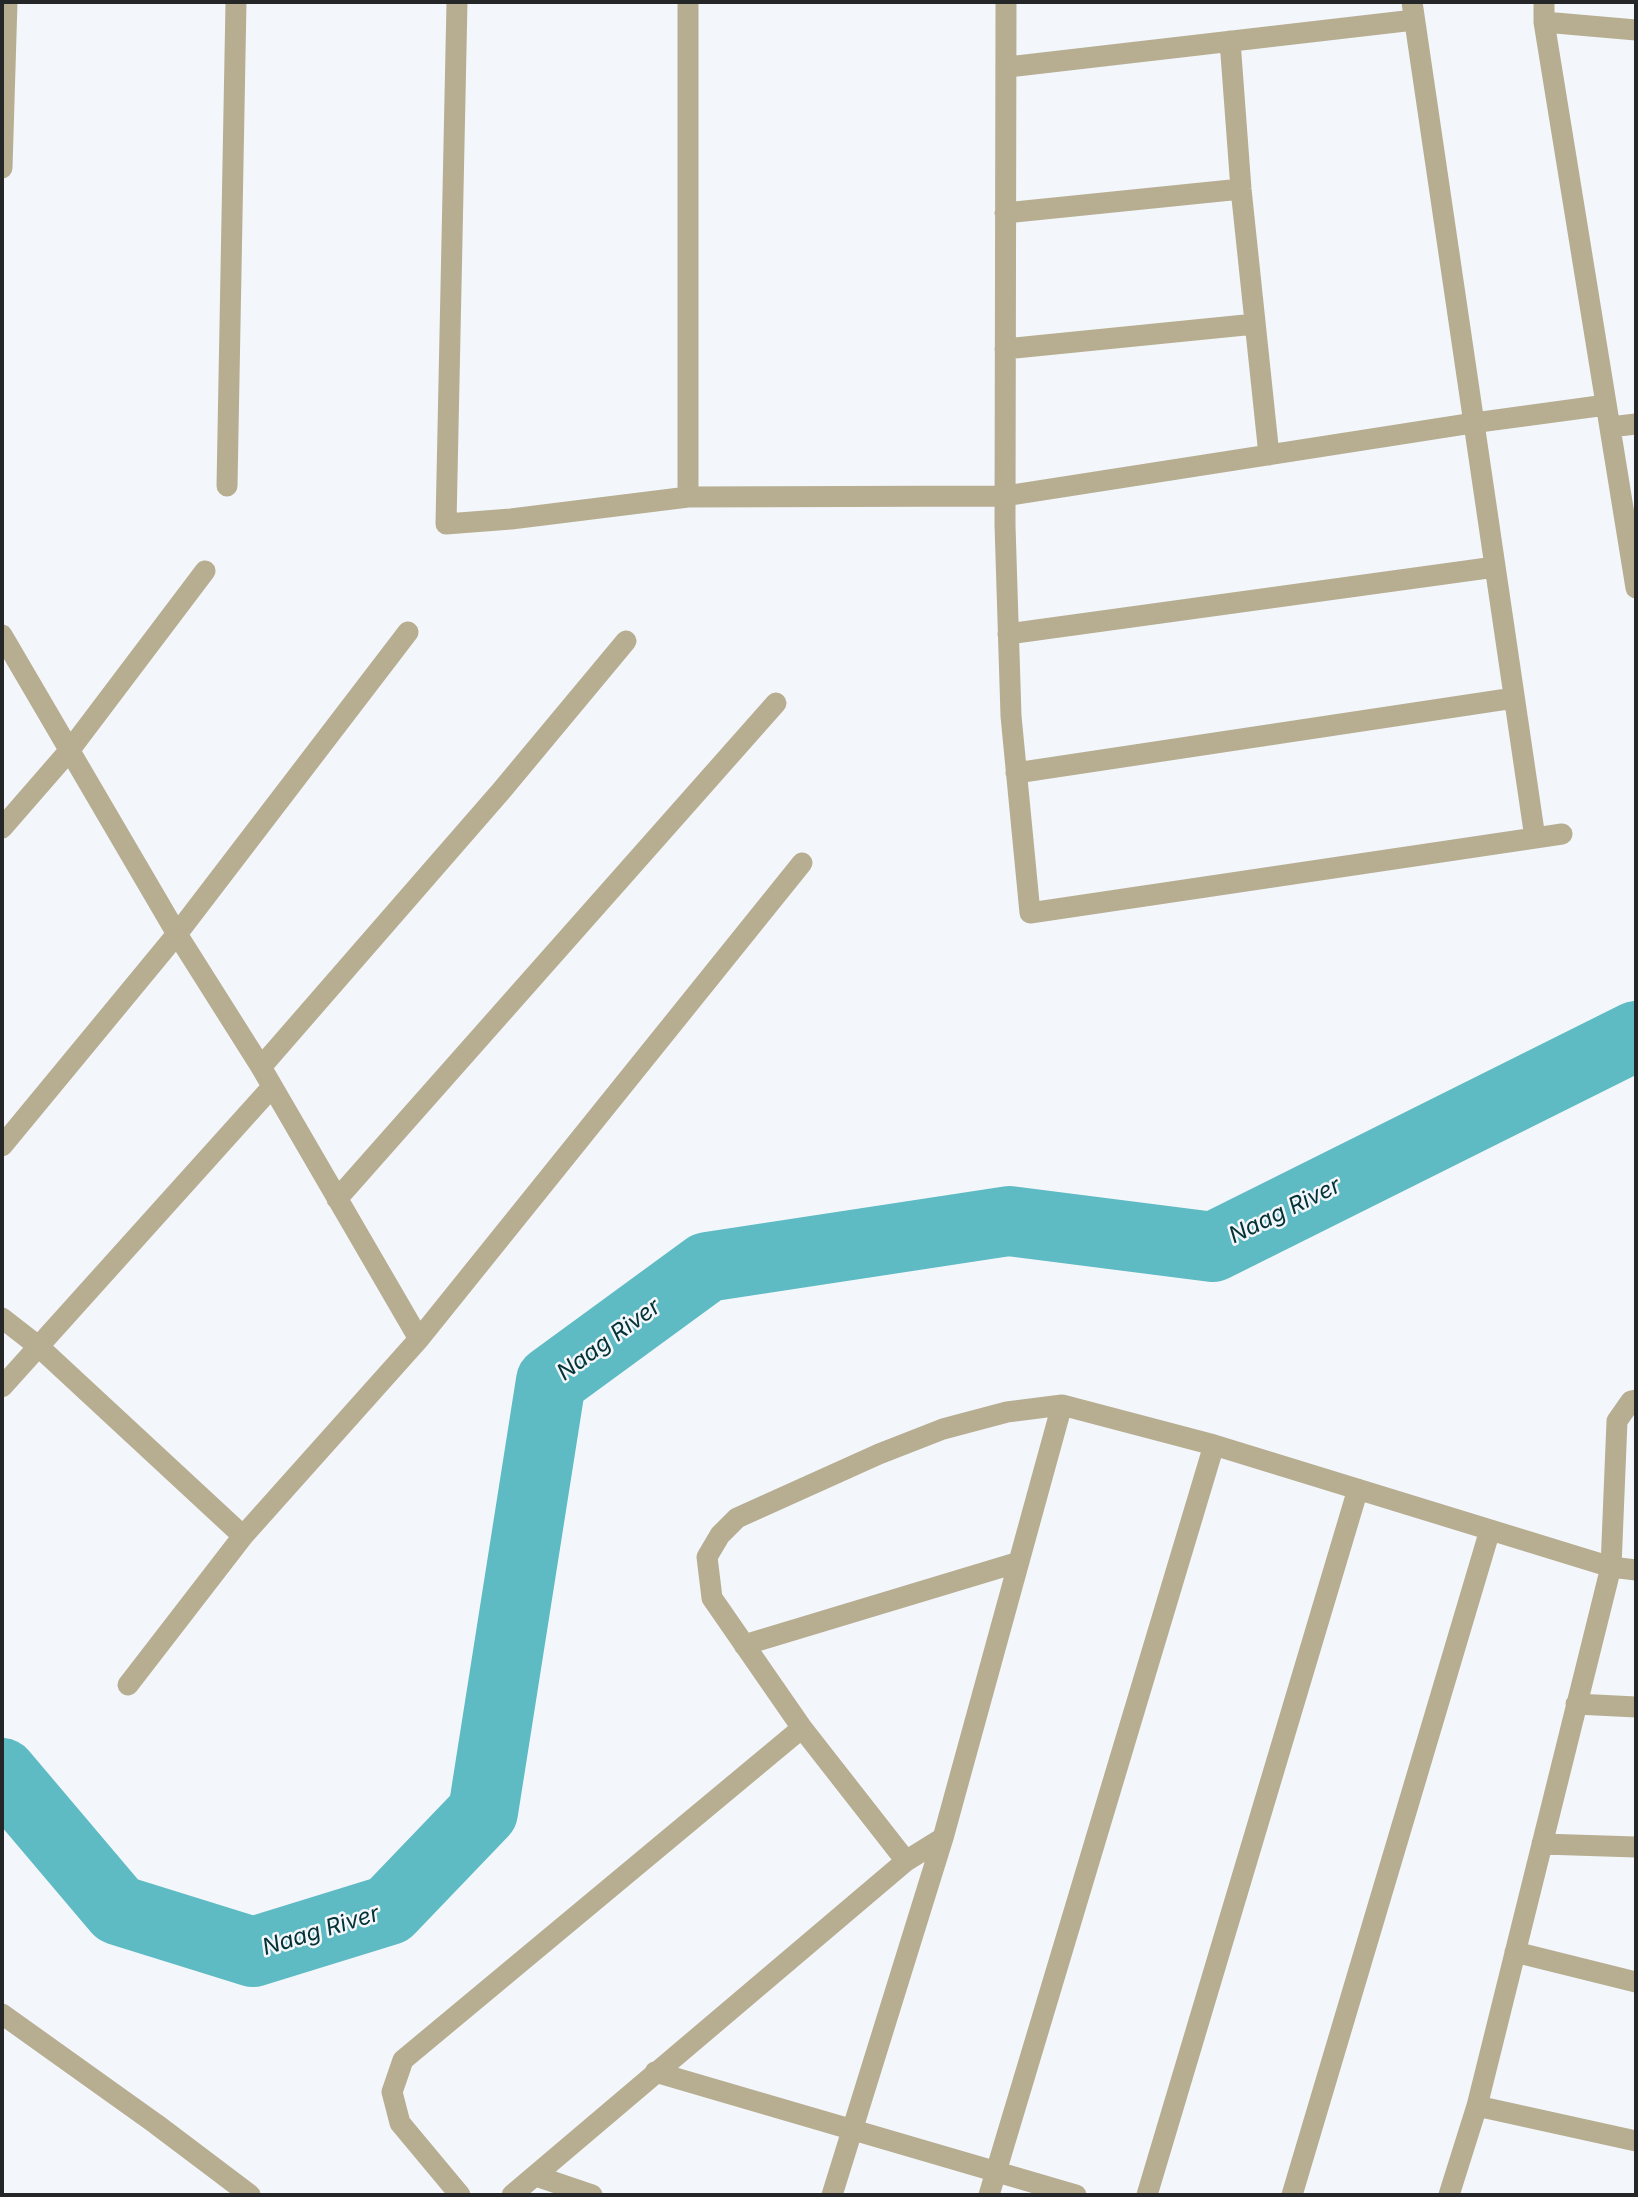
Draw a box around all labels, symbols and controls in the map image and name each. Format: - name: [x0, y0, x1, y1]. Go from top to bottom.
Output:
- water label: Naag River: [1225, 1172, 1345, 1250]
- water label: Naag River: [552, 1293, 666, 1387]
- water label: Naag River: [259, 1900, 383, 1962]

